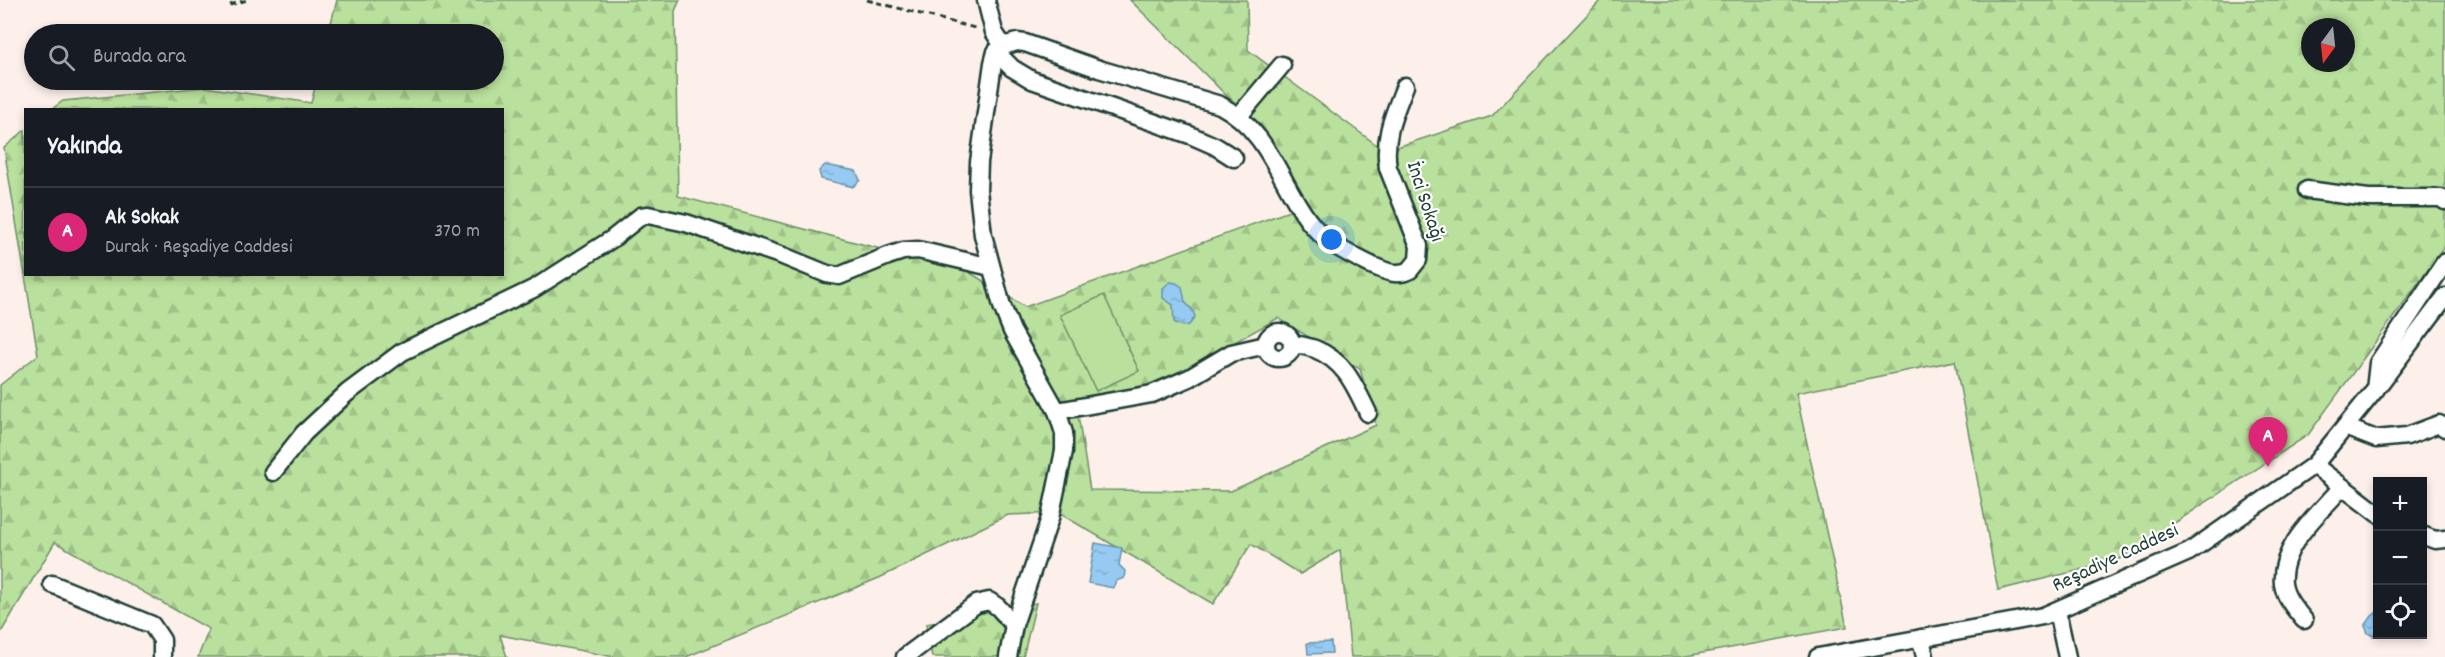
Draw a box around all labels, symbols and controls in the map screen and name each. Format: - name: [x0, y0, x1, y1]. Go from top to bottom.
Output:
- north arrow: [2301, 18, 2355, 72]
- search box: [24, 24, 504, 90]
- icon: search: [45, 41, 78, 74]
- text: Burada ara: [93, 42, 186, 73]
- text: Yakında: [48, 129, 122, 166]
- street label: İnci Sokağı: [1397, 158, 1451, 246]
- text: Ak Sokak: [105, 203, 179, 234]
- text: A: [62, 218, 73, 246]
- text: 370 m: [434, 218, 480, 246]
- your location: [1317, 225, 1346, 254]
- text: Durak · Reşadiye Caddesi: [105, 234, 293, 262]
- pin: A: [2248, 418, 2288, 467]
- map controls: [2373, 477, 2427, 639]
- button: +: [2373, 477, 2427, 531]
- street label: Reşadiye Caddesi: [2048, 517, 2184, 601]
- button: −: [2373, 531, 2427, 585]
- button: locate: [2373, 585, 2427, 639]

